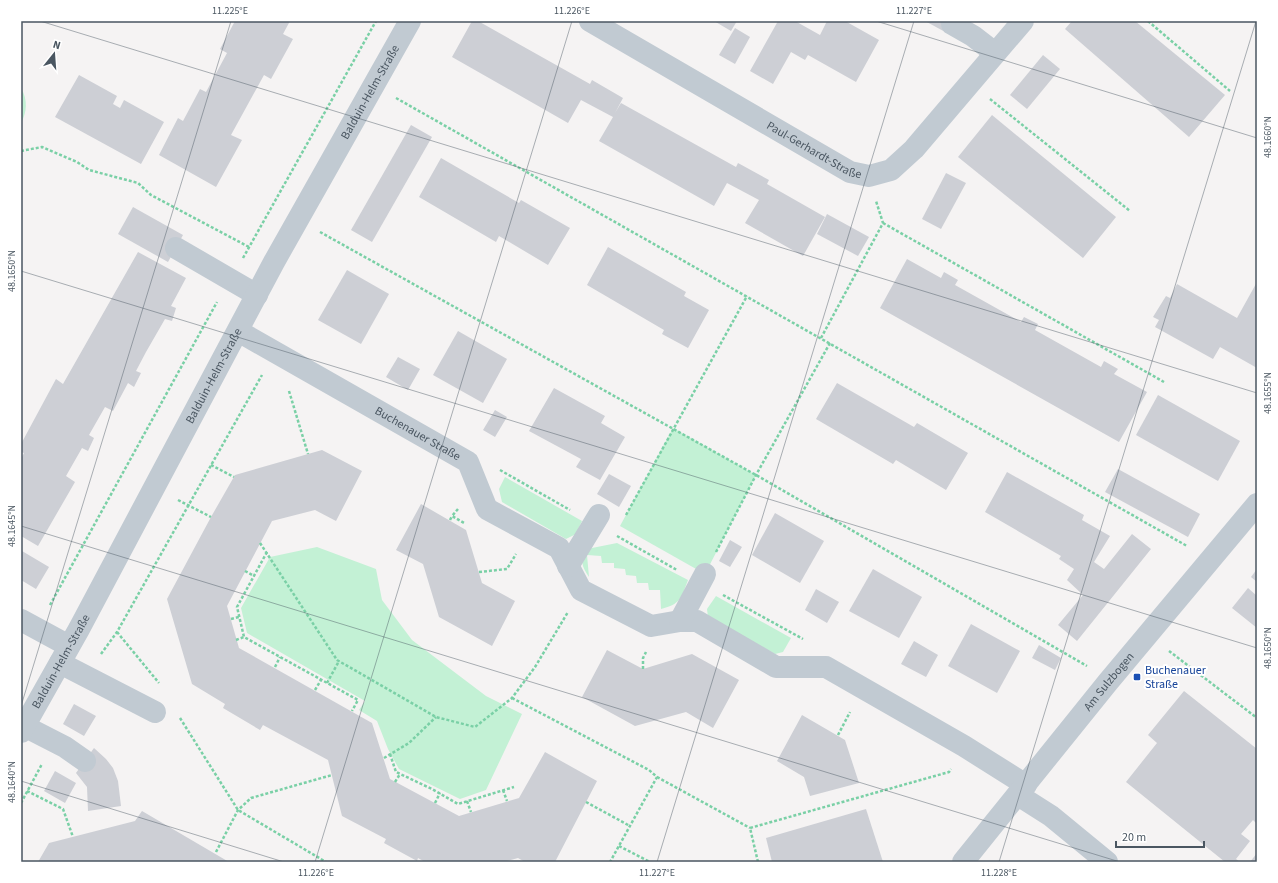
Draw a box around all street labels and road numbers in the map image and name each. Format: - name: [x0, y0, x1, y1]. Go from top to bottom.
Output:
- street label: Balduin-Helm-Straße: [337, 42, 404, 143]
- street label: Paul-Gerhardt-Straße: [763, 117, 863, 183]
- street label: Balduin-Helm-Straße: [182, 325, 246, 427]
- street label: Buchenauer Straße: [372, 403, 464, 465]
- street label: Balduin-Helm-Straße: [28, 611, 94, 712]
- street label: Am Sulzbogen: [1080, 649, 1138, 715]

